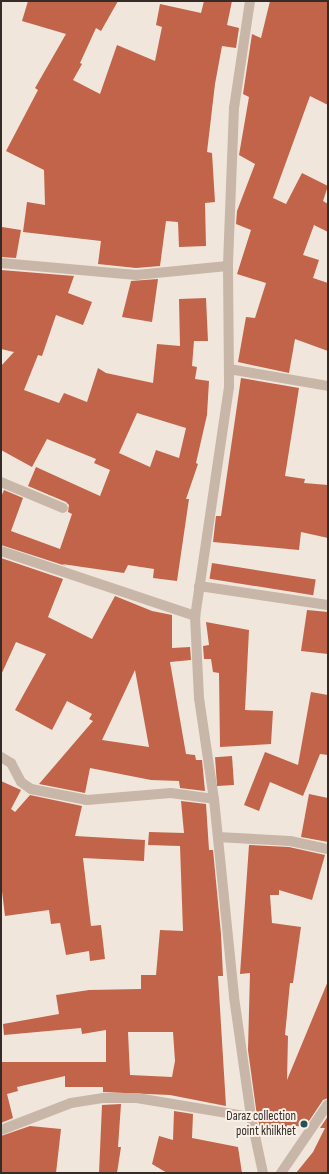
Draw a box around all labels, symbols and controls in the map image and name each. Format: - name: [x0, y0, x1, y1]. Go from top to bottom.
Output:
- place label: Daraz collection point khilkhet: [226, 1109, 296, 1140]
- marker: Daraz collection point khilkhet: [299, 1119, 309, 1129]

